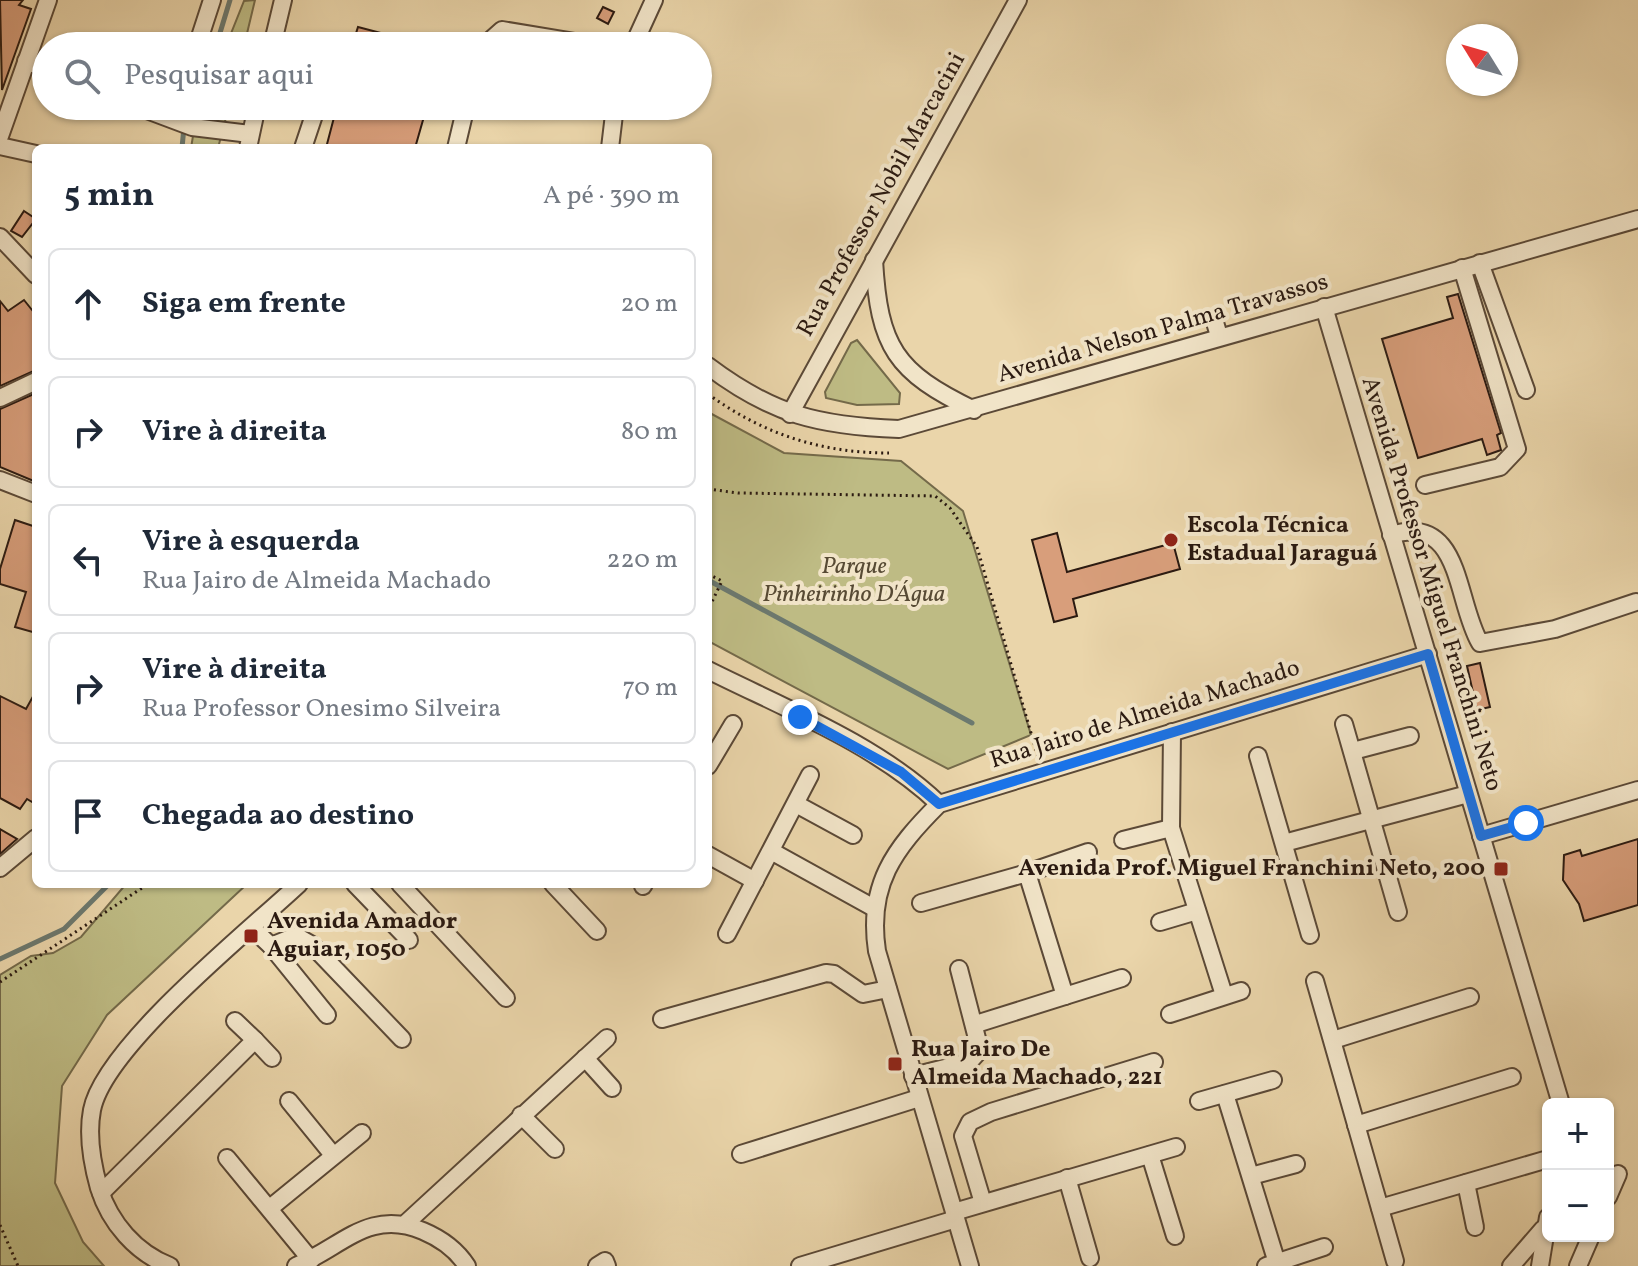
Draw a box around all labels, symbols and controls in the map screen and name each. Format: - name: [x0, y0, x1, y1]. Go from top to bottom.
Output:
- north arrow: [1446, 24, 1518, 96]
- search box: [32, 32, 712, 120]
- street label: Rua Professor Nobil Marcacini: [789, 47, 975, 343]
- icon: search: [60, 54, 104, 98]
- text: Pesquisar aqui: [124, 55, 314, 97]
- text: 5 min: [64, 173, 154, 220]
- text: A pé · 390 m: [543, 178, 680, 214]
- street label: Avenida Nelson Palma Travassos: [994, 265, 1332, 393]
- icon: ahead: [66, 282, 110, 326]
- text: Siga em frente: [142, 283, 346, 325]
- text: 20 m: [620, 286, 678, 322]
- street label: Avenida Professor Miguel Franchini Neto: [1352, 373, 1510, 795]
- icon: right: [66, 410, 110, 454]
- text: Vire à direita: [142, 411, 327, 453]
- text: 80 m: [621, 414, 678, 450]
- place label: Escola Técnica Estadual Jaraguá: [1187, 509, 1378, 571]
- text: Vire à esquerda: [142, 521, 360, 563]
- marker: Escola Técnica Estadual Jaraguá: [1162, 531, 1180, 549]
- icon: left: [66, 538, 110, 582]
- text: 220 m: [606, 542, 678, 578]
- park label: Parque Pinheirinho D'Água: [763, 550, 945, 612]
- text: Rua Jairo de Almeida Machado: [142, 563, 491, 599]
- text: Vire à direita: [142, 649, 327, 691]
- street label: Rua Jairo de Almeida Machado: [986, 652, 1304, 778]
- icon: right: [66, 666, 110, 710]
- text: 70 m: [623, 670, 678, 706]
- text: Rua Professor Onesimo Silveira: [142, 691, 501, 727]
- route end: [782, 699, 818, 735]
- icon: arrive: [66, 794, 110, 838]
- text: Chegada ao destino: [142, 795, 414, 837]
- route start: [1508, 805, 1544, 841]
- place label: Avenida Prof. Miguel Franchini Neto, 200: [1018, 852, 1485, 886]
- marker: Avenida Prof. Miguel Franchini Neto, 200: [1492, 860, 1510, 878]
- place label: Avenida Amador Aguiar, 1050: [267, 905, 457, 967]
- marker: Avenida Amador Aguiar, 1050: [242, 927, 260, 945]
- place label: Rua Jairo De Almeida Machado, 221: [911, 1033, 1162, 1095]
- marker: Rua Jairo De Almeida Machado, 221: [886, 1055, 904, 1073]
- map controls: [1542, 1098, 1614, 1242]
- button: +: [1542, 1098, 1614, 1170]
- button: −: [1542, 1170, 1614, 1242]

